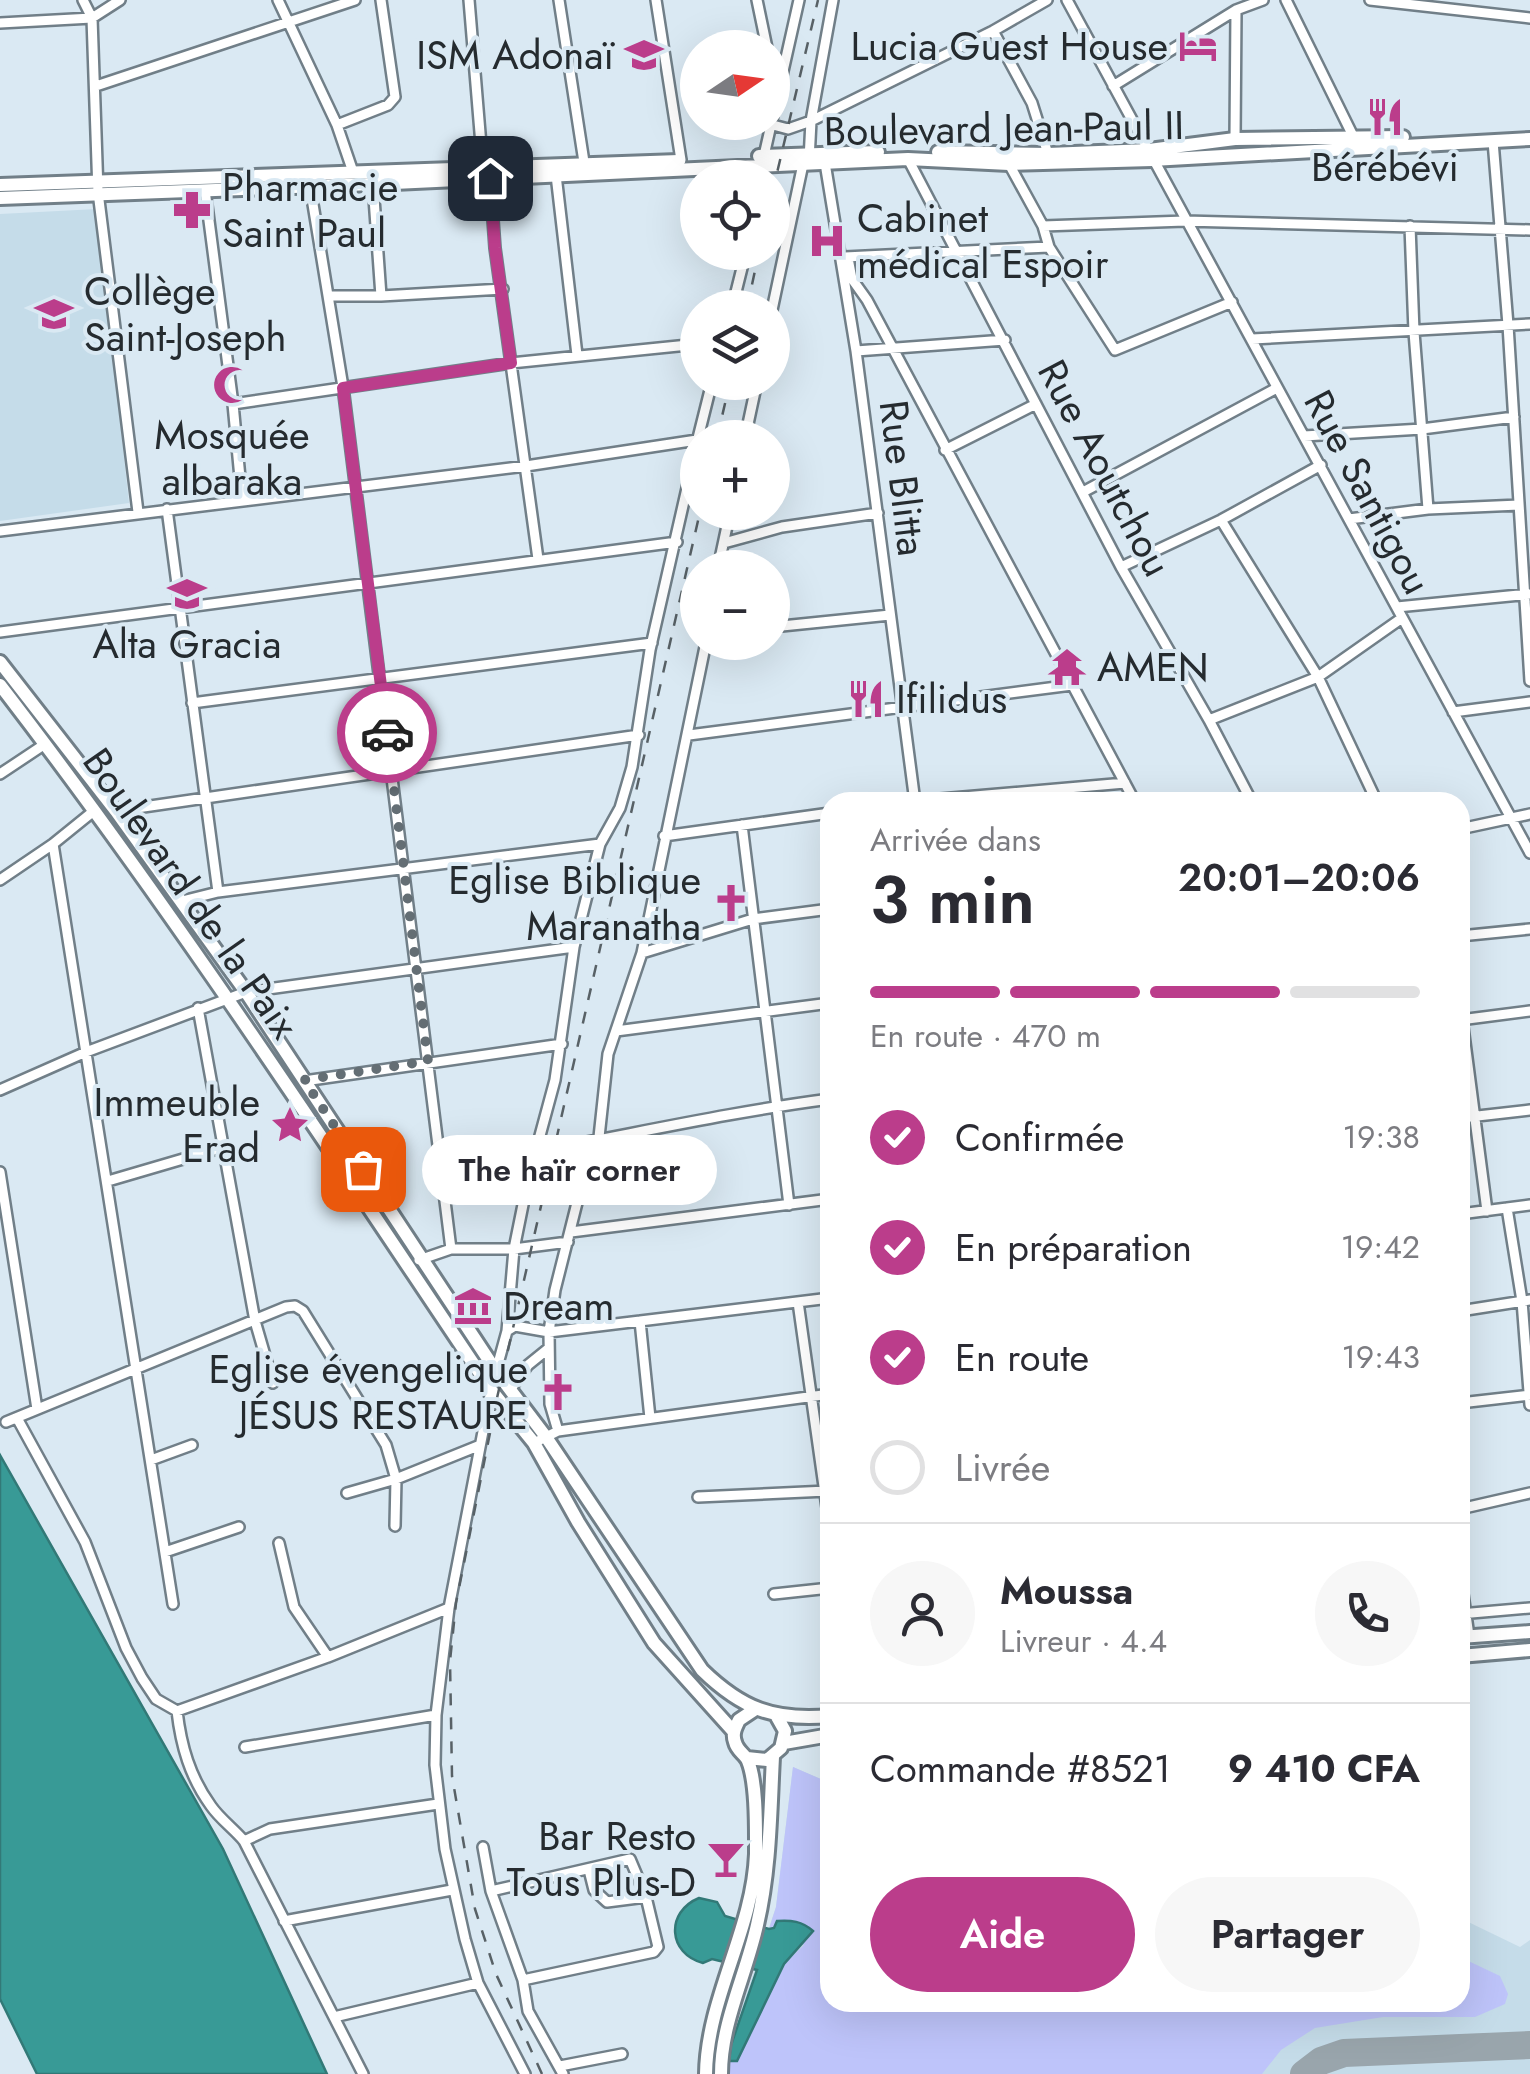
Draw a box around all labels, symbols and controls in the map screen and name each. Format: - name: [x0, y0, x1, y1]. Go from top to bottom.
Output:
- place label: Lucia Guest House: [851, 17, 1168, 75]
- hotel icon: Lucia Guest House: [1177, 25, 1219, 67]
- place label: ISM Adonaï: [416, 26, 616, 84]
- north arrow: [680, 30, 790, 140]
- map controls: [680, 30, 790, 660]
- school or university icon: ISM Adonaï: [623, 34, 665, 76]
- street label: Boulevard Jean-Paul II: [823, 96, 1185, 160]
- restaurant icon: Bérébévi: [1364, 96, 1406, 138]
- pin: [448, 136, 533, 221]
- place label: Bérébévi: [1311, 138, 1459, 196]
- icon: home: [463, 151, 518, 206]
- place label: Pharmacie Saint Paul: [222, 158, 398, 262]
- button: locate: [680, 160, 790, 270]
- pharmacy icon: Pharmacie Saint Paul: [171, 189, 213, 231]
- place label: Cabinet médical Espoir: [857, 189, 1109, 293]
- hospital icon: Cabinet médical Espoir: [806, 220, 848, 262]
- place label: Collège Saint-Joseph: [84, 262, 287, 366]
- button: layers: [680, 290, 790, 400]
- school or university icon: Collège Saint-Joseph: [33, 293, 75, 335]
- street label: Rue Aoutchou: [1024, 349, 1186, 587]
- mosque icon: Mosquée albaraka: [211, 364, 253, 406]
- street label: Rue Santigou: [1290, 380, 1446, 604]
- street label: Rue Blitta: [865, 397, 941, 559]
- place label: Mosquée albaraka: [154, 406, 310, 510]
- button: +: [680, 420, 790, 530]
- button: −: [680, 550, 790, 660]
- school or university icon: Alta Gracia: [166, 573, 208, 615]
- place label: Alta Gracia: [92, 615, 282, 673]
- place label: AMEN: [1097, 638, 1209, 696]
- temple icon: AMEN: [1046, 646, 1088, 688]
- place label: Ifilidus: [896, 670, 1007, 728]
- restaurant icon: Ifilidus: [845, 678, 887, 720]
- courier: [337, 683, 437, 783]
- icon: car: [360, 706, 415, 761]
- street label: Boulevard de la Paix: [69, 736, 313, 1050]
- text: Arrivée dans: [870, 817, 1041, 863]
- text: 20:01–20:06: [1178, 850, 1420, 905]
- place label: Eglise Biblique Maranatha: [448, 851, 701, 955]
- text: 3 min: [870, 853, 1035, 947]
- church icon: Eglise Biblique Maranatha: [710, 882, 752, 924]
- text: En route · 470 m: [870, 1013, 1101, 1059]
- place label: Immeuble Erad: [94, 1073, 260, 1177]
- place icon: Immeuble Erad: [269, 1104, 311, 1146]
- icon: check: [870, 1110, 925, 1165]
- text: Confirmée: [955, 1110, 1124, 1165]
- text: 19:38: [1343, 1114, 1420, 1160]
- pin: [321, 1127, 406, 1212]
- callout: The haïr corner: [423, 1134, 718, 1204]
- icon: bag: [336, 1142, 391, 1197]
- text: The haïr corner: [459, 1147, 681, 1193]
- icon: check: [870, 1220, 925, 1275]
- text: En préparation: [955, 1220, 1192, 1275]
- text: 19:42: [1341, 1224, 1420, 1270]
- place label: Dream: [503, 1277, 614, 1335]
- museum icon: Dream: [452, 1285, 494, 1327]
- icon: check: [870, 1330, 925, 1385]
- text: En route: [955, 1330, 1089, 1385]
- text: 19:43: [1341, 1334, 1420, 1380]
- place label: Eglise évengelique JÉSUS RESTAURE: [208, 1340, 528, 1444]
- church icon: Eglise évengelique JÉSUS RESTAURE: [537, 1371, 579, 1413]
- text: Livrée: [955, 1440, 1050, 1495]
- button: person: [870, 1561, 975, 1666]
- button: phone: [1315, 1561, 1420, 1666]
- text: Moussa: [1000, 1563, 1133, 1618]
- text: Livreur · 4.4: [1000, 1618, 1167, 1664]
- text: Commande #8521: [870, 1741, 1171, 1796]
- text: 9 410 CFA: [1228, 1741, 1420, 1796]
- place label: Bar Resto Tous Plus-D: [507, 1807, 696, 1911]
- bar icon: Bar Resto Tous Plus-D: [705, 1838, 747, 1880]
- button: Aide: [870, 1877, 1135, 1992]
- button: Partager: [1155, 1877, 1420, 1992]

